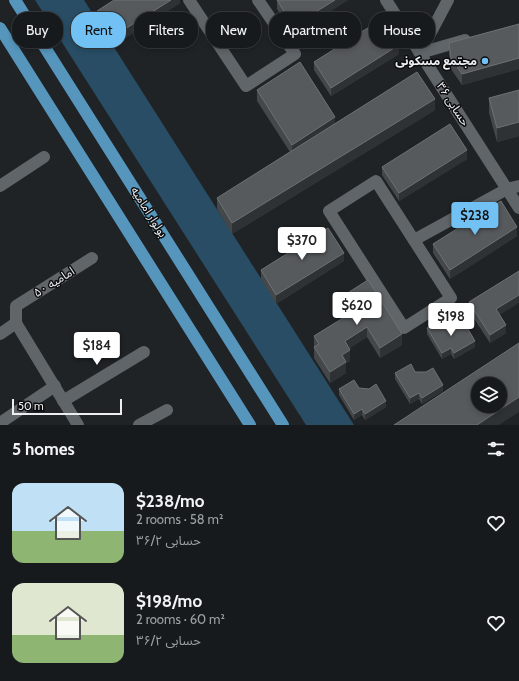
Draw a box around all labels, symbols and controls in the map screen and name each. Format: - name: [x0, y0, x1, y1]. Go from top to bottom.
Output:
- chip: Buy: [12, 12, 63, 48]
- chip: Rent: [71, 12, 126, 48]
- chip: Filters: [134, 12, 198, 48]
- chip: New: [206, 12, 261, 48]
- chip: Apartment: [269, 12, 361, 48]
- chip: House: [369, 12, 435, 48]
- place label: مجتمع مسکونی: [395, 53, 477, 70]
- marker: مجتمع مسکونی: [480, 56, 490, 66]
- street label: حسابی ۳۶: [434, 79, 473, 128]
- street label: بولوار امامیه: [128, 184, 171, 240]
- pin: $238: [451, 202, 499, 236]
- text: $238: [460, 207, 490, 223]
- pin: $370: [278, 227, 326, 261]
- text: $370: [287, 232, 317, 248]
- street label: امامیه ۵۰: [30, 263, 77, 300]
- pin: $620: [333, 292, 381, 326]
- text: $620: [342, 297, 372, 313]
- pin: $198: [427, 303, 475, 337]
- text: $198: [437, 308, 465, 324]
- pin: $184: [73, 332, 121, 366]
- text: $184: [83, 337, 111, 353]
- map controls: [471, 377, 507, 413]
- button: layers: [471, 377, 507, 413]
- scale bar: [12, 397, 122, 416]
- text: 50 m: [18, 399, 44, 413]
- icon: filters: [485, 438, 507, 460]
- text: 5 homes: [12, 439, 75, 459]
- text: $238/mo: [136, 491, 204, 511]
- icon: home: [44, 499, 92, 547]
- text: 2 rooms · 58 m²: [136, 511, 223, 527]
- icon: heart: [485, 512, 507, 534]
- text: حسابی ۳۶/۲: [136, 532, 201, 548]
- text: $198/mo: [136, 591, 202, 611]
- icon: home: [44, 599, 92, 647]
- text: 2 rooms · 60 m²: [136, 611, 225, 627]
- icon: heart: [485, 612, 507, 634]
- text: حسابی ۳۶/۲: [136, 632, 201, 648]

